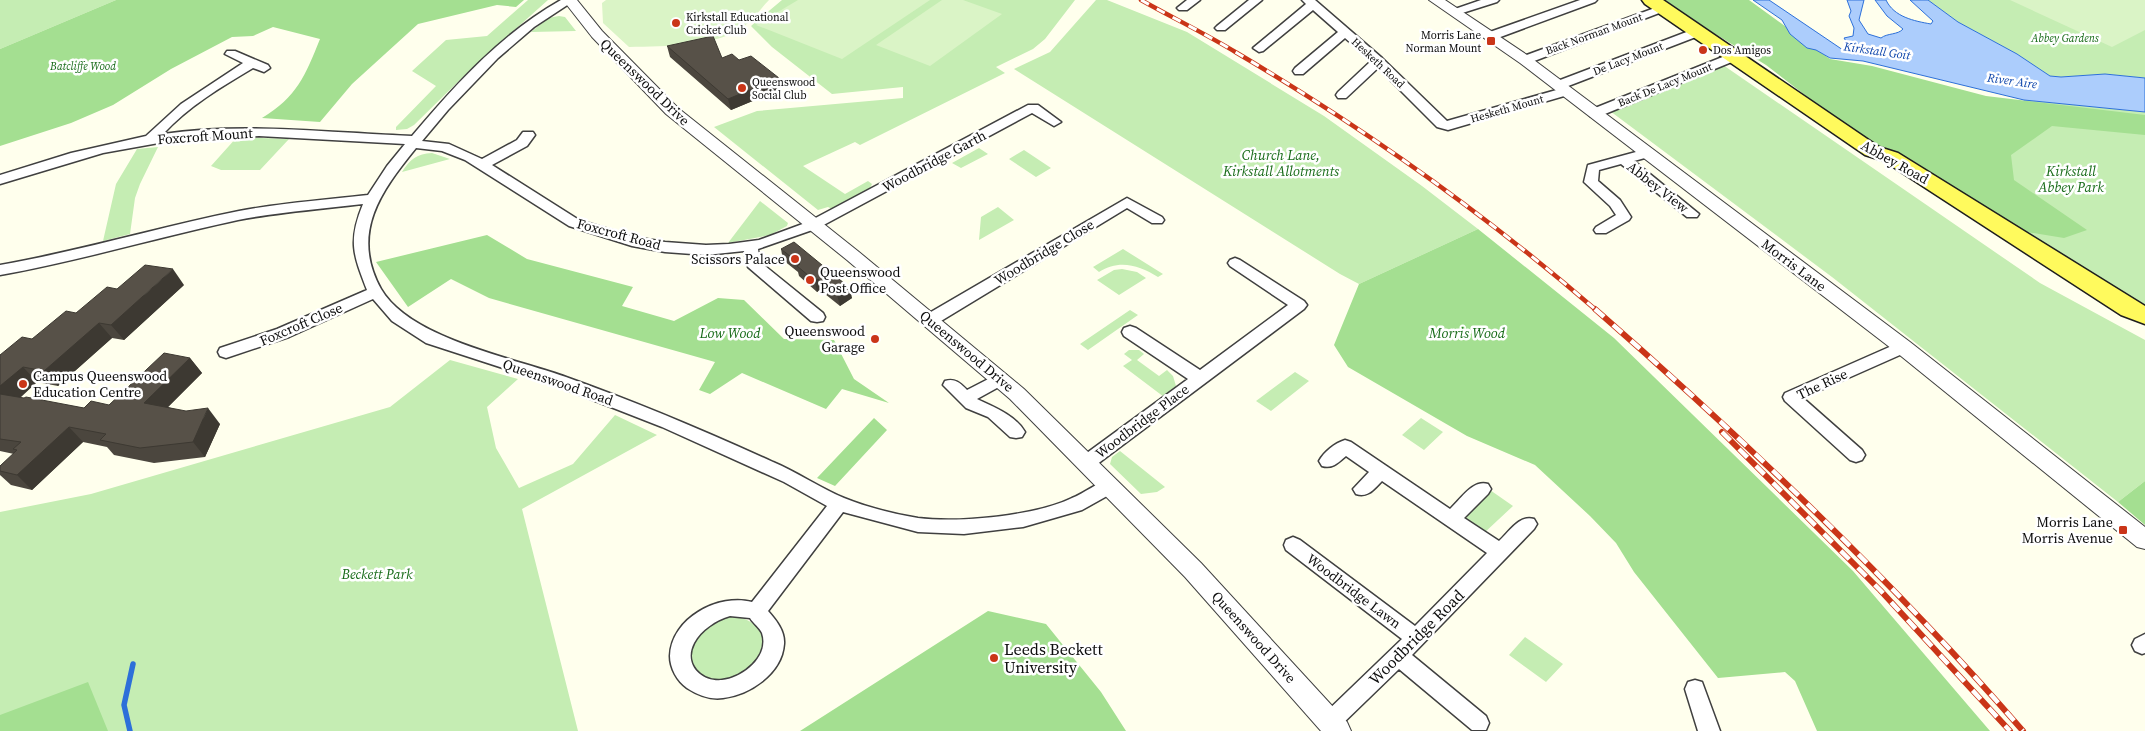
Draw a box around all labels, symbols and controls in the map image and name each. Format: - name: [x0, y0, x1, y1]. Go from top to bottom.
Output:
- street label: Back Norman Mount: [1544, 9, 1645, 58]
- place label: Kirkstall Educational Cricket Club: [686, 10, 789, 38]
- marker: Kirkstall Educational Cricket Club: [670, 17, 682, 29]
- place label: Morris Lane Norman Mount: [1405, 28, 1481, 56]
- park label: Abbey Gardens: [2030, 31, 2099, 46]
- street label: Queenswood Drive: [596, 34, 694, 130]
- street label: Hesketh Road: [1348, 34, 1408, 92]
- marker: Morris Lane Norman Mount: [1485, 35, 1497, 47]
- water label: Kirkstall Goit: [1842, 38, 1912, 64]
- street label: De Lacy Mount: [1591, 39, 1666, 79]
- place label: Dos Amigos: [1713, 43, 1771, 58]
- marker: Dos Amigos: [1697, 44, 1709, 56]
- park label: Batcliffe Wood: [49, 59, 116, 74]
- street label: Back De Lacy Mount: [1616, 59, 1715, 111]
- water label: River Aire: [1985, 69, 2038, 92]
- place label: Queenswood Social Club: [752, 75, 816, 103]
- marker: Queenswood Social Club: [736, 82, 748, 94]
- street label: Hesketh Mount: [1469, 91, 1546, 127]
- street label: Foxcroft Mount: [157, 123, 254, 149]
- street label: Woodbridge Garth: [879, 125, 989, 197]
- street label: Abbey Road: [1858, 135, 1932, 189]
- park label: Church Lane, Kirkstall Allotments: [1222, 145, 1340, 181]
- street label: Abbey View: [1623, 157, 1693, 218]
- park label: Kirkstall Abbey Park: [2037, 161, 2104, 197]
- street label: Foxcroft Road: [575, 213, 663, 255]
- street label: Woodbridge Close: [990, 214, 1098, 290]
- street label: Morris Lane: [1757, 234, 1831, 296]
- place label: Scissors Palace: [691, 249, 785, 269]
- marker: Scissors Palace: [789, 253, 801, 265]
- place label: Queenswood Post Office: [820, 262, 901, 298]
- marker: Queenswood Post Office: [804, 274, 816, 286]
- street label: Foxcroft Close: [256, 298, 346, 350]
- street label: Queenswood Drive: [916, 306, 1018, 396]
- place label: Queenswood Garage: [785, 321, 865, 357]
- park label: Low Wood: [698, 323, 761, 343]
- park label: Morris Wood: [1428, 323, 1506, 343]
- marker: Queenswood Garage: [869, 333, 881, 345]
- street label: Queenswood Road: [500, 354, 616, 410]
- street label: The Rise: [1793, 364, 1851, 404]
- place label: Campus Queenswood Education Centre: [33, 366, 167, 402]
- marker: Campus Queenswood Education Centre: [17, 378, 29, 390]
- street label: Woodbridge Place: [1091, 379, 1193, 463]
- place label: Morris Lane Morris Avenue: [2022, 512, 2113, 548]
- marker: Morris Lane Morris Avenue: [2117, 524, 2129, 536]
- street label: Woodbridge Lawn: [1303, 549, 1406, 633]
- park label: Beckett Park: [340, 564, 413, 584]
- street label: Woodbridge Road: [1363, 584, 1469, 690]
- street label: Queenswood Drive: [1207, 587, 1301, 687]
- place label: Leeds Beckett University: [1004, 638, 1103, 678]
- marker: Leeds Beckett University: [988, 652, 1000, 664]

